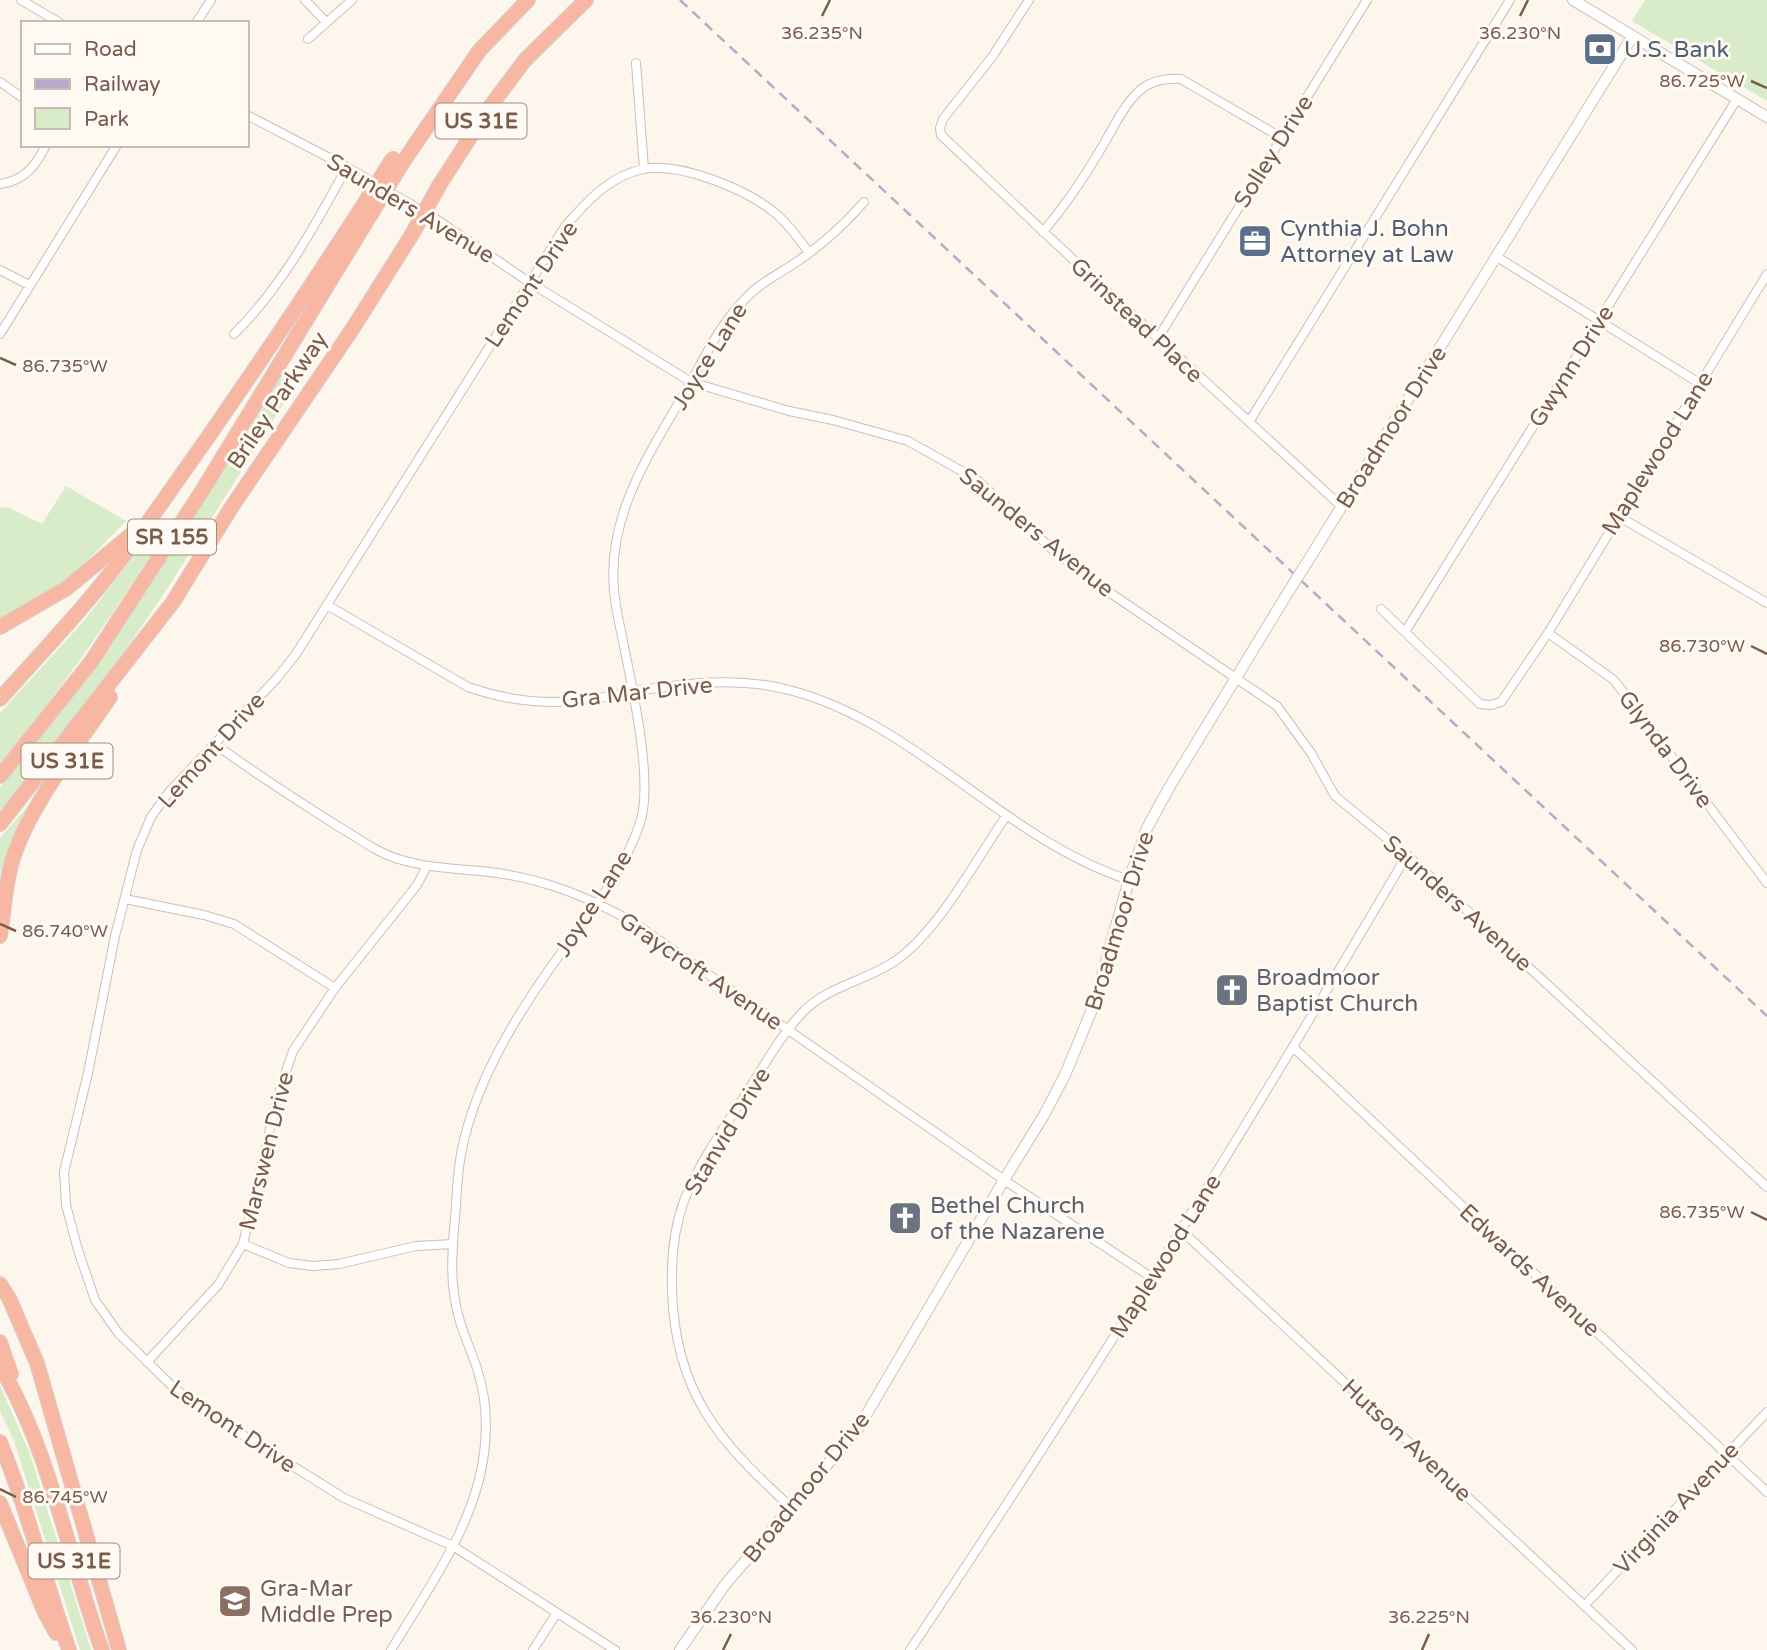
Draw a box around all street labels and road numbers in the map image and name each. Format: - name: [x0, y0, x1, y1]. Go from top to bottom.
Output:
- street label: Solley Drive: [1228, 90, 1320, 213]
- road number: US 31E: [435, 104, 526, 138]
- street label: Saunders Avenue: [322, 148, 499, 270]
- street label: Lemont Drive: [479, 216, 584, 353]
- street label: Grinstead Place: [1064, 252, 1208, 389]
- street label: Joyce Lane: [666, 298, 754, 415]
- street label: Gwynn Drive: [1523, 300, 1620, 433]
- street label: Briley Parkway: [222, 327, 334, 475]
- street label: Broadmoor Drive: [1331, 341, 1453, 514]
- street label: Maplewood Lane: [1596, 366, 1720, 541]
- street label: Saunders Avenue: [953, 462, 1119, 604]
- road number: SR 155: [128, 520, 216, 554]
- street label: Gra Mar Drive: [560, 671, 714, 715]
- street label: Glynda Drive: [1612, 685, 1718, 814]
- street label: Lemont Drive: [152, 687, 271, 814]
- road number: US 31E: [22, 744, 112, 778]
- street label: Broadmoor Drive: [1079, 828, 1161, 1014]
- street label: Saunders Avenue: [1377, 830, 1538, 978]
- street label: Joyce Lane: [549, 845, 639, 962]
- street label: Graycroft Avenue: [613, 907, 788, 1037]
- street label: Stanvid Drive: [679, 1062, 777, 1201]
- street label: Marswen Drive: [234, 1069, 300, 1234]
- street label: Maplewood Lane: [1104, 1169, 1228, 1344]
- street label: Edwards Avenue: [1453, 1198, 1605, 1343]
- street label: Hutson Avenue: [1336, 1373, 1477, 1508]
- street label: Lemont Drive: [164, 1374, 301, 1479]
- street label: Broadmoor Drive: [737, 1406, 876, 1569]
- street label: Virginia Avenue: [1608, 1437, 1745, 1581]
- road number: US 31E: [28, 1544, 119, 1578]

